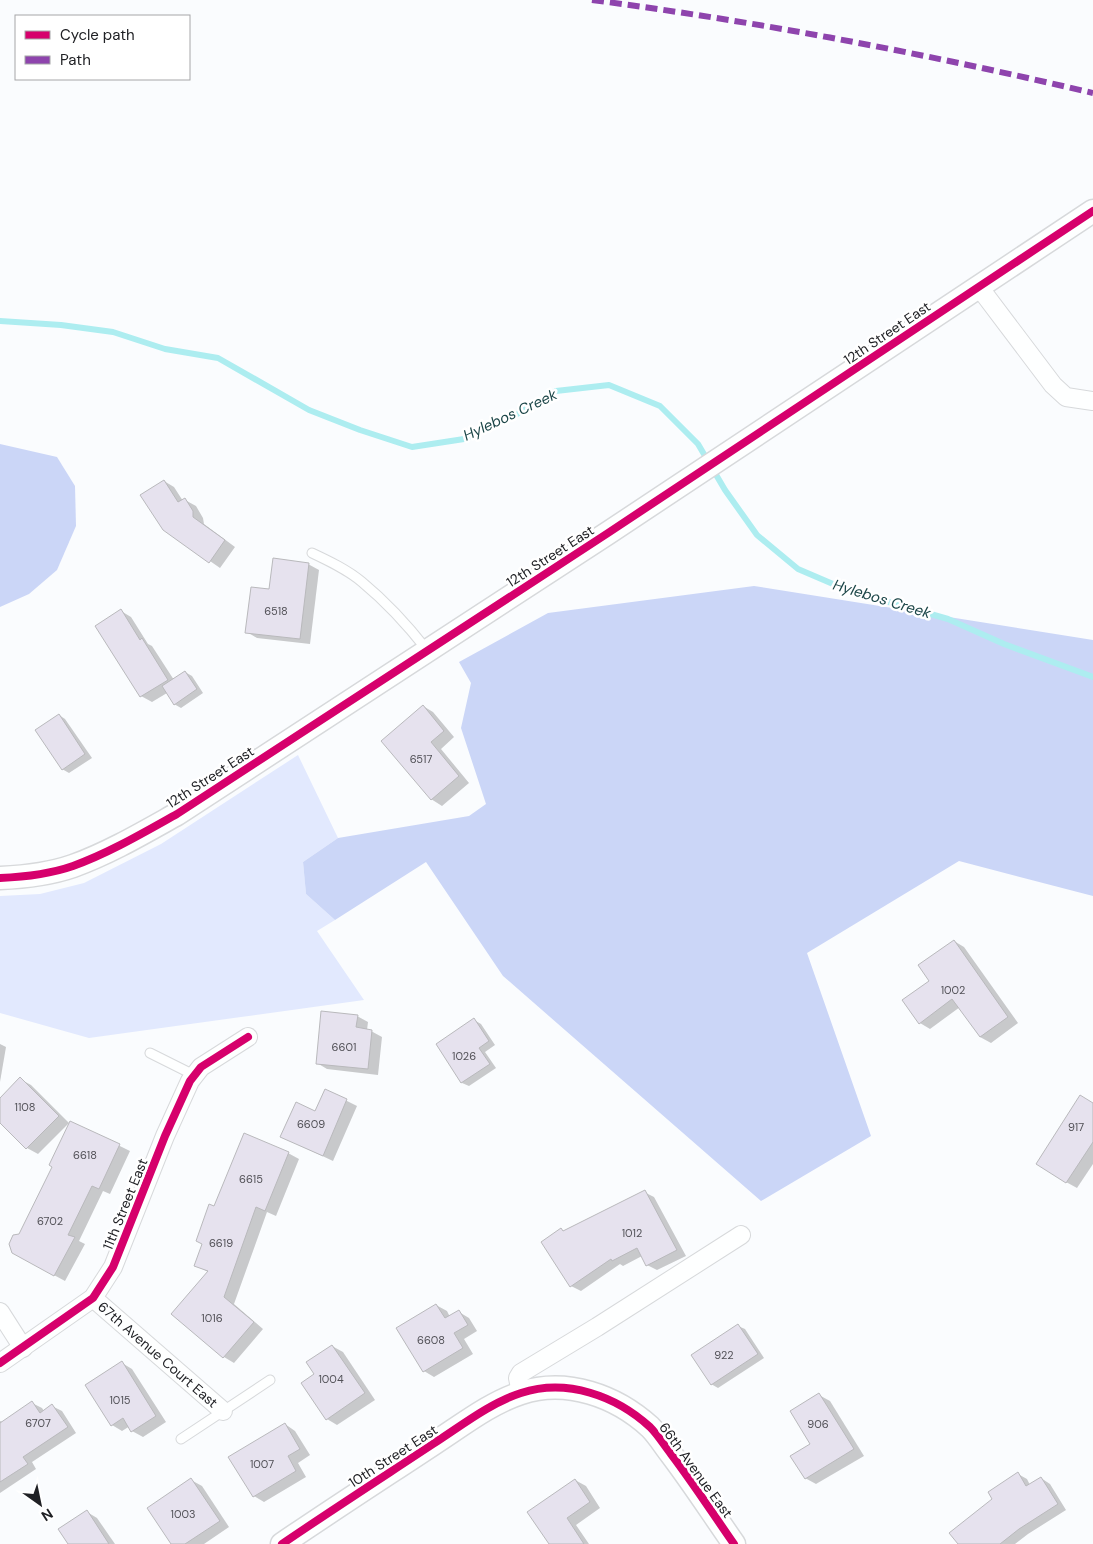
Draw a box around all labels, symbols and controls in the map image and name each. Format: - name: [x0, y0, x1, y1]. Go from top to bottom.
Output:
- legend: [15, 15, 190, 80]
- text: Cycle path: [60, 25, 135, 45]
- text: Path: [60, 50, 91, 70]
- street label: 12th Street East: [840, 297, 934, 369]
- water label: Hylebos Creek: [460, 384, 560, 446]
- street label: 12th Street East: [503, 521, 597, 591]
- water label: Hylebos Creek: [831, 575, 934, 623]
- house number: 6518: [264, 604, 288, 618]
- street label: 12th Street East: [163, 742, 257, 812]
- house number: 6517: [410, 752, 432, 766]
- house number: 1002: [941, 983, 965, 997]
- house number: 6601: [332, 1040, 356, 1054]
- house number: 1026: [452, 1049, 476, 1063]
- house number: 1108: [14, 1100, 36, 1114]
- house number: 6609: [297, 1117, 325, 1131]
- house number: 917: [1068, 1120, 1084, 1134]
- house number: 6618: [73, 1148, 97, 1162]
- street label: 11th Street East: [98, 1156, 152, 1252]
- house number: 6615: [239, 1172, 263, 1186]
- house number: 6702: [37, 1214, 63, 1228]
- house number: 1012: [622, 1226, 642, 1240]
- house number: 6619: [209, 1236, 233, 1250]
- street label: 67th Avenue Court East: [94, 1297, 222, 1411]
- house number: 1016: [201, 1311, 223, 1325]
- house number: 6608: [417, 1333, 445, 1347]
- house number: 922: [714, 1348, 734, 1362]
- house number: 1004: [318, 1372, 344, 1386]
- house number: 1015: [109, 1393, 131, 1407]
- house number: 6707: [25, 1416, 51, 1430]
- house number: 906: [807, 1417, 829, 1431]
- street label: 66th Avenue East: [655, 1419, 737, 1521]
- street label: 10th Street East: [345, 1421, 441, 1491]
- house number: 1007: [250, 1457, 274, 1471]
- north arrow: [15, 1479, 65, 1529]
- text: N: [38, 1505, 56, 1525]
- house number: 1003: [171, 1507, 195, 1521]

